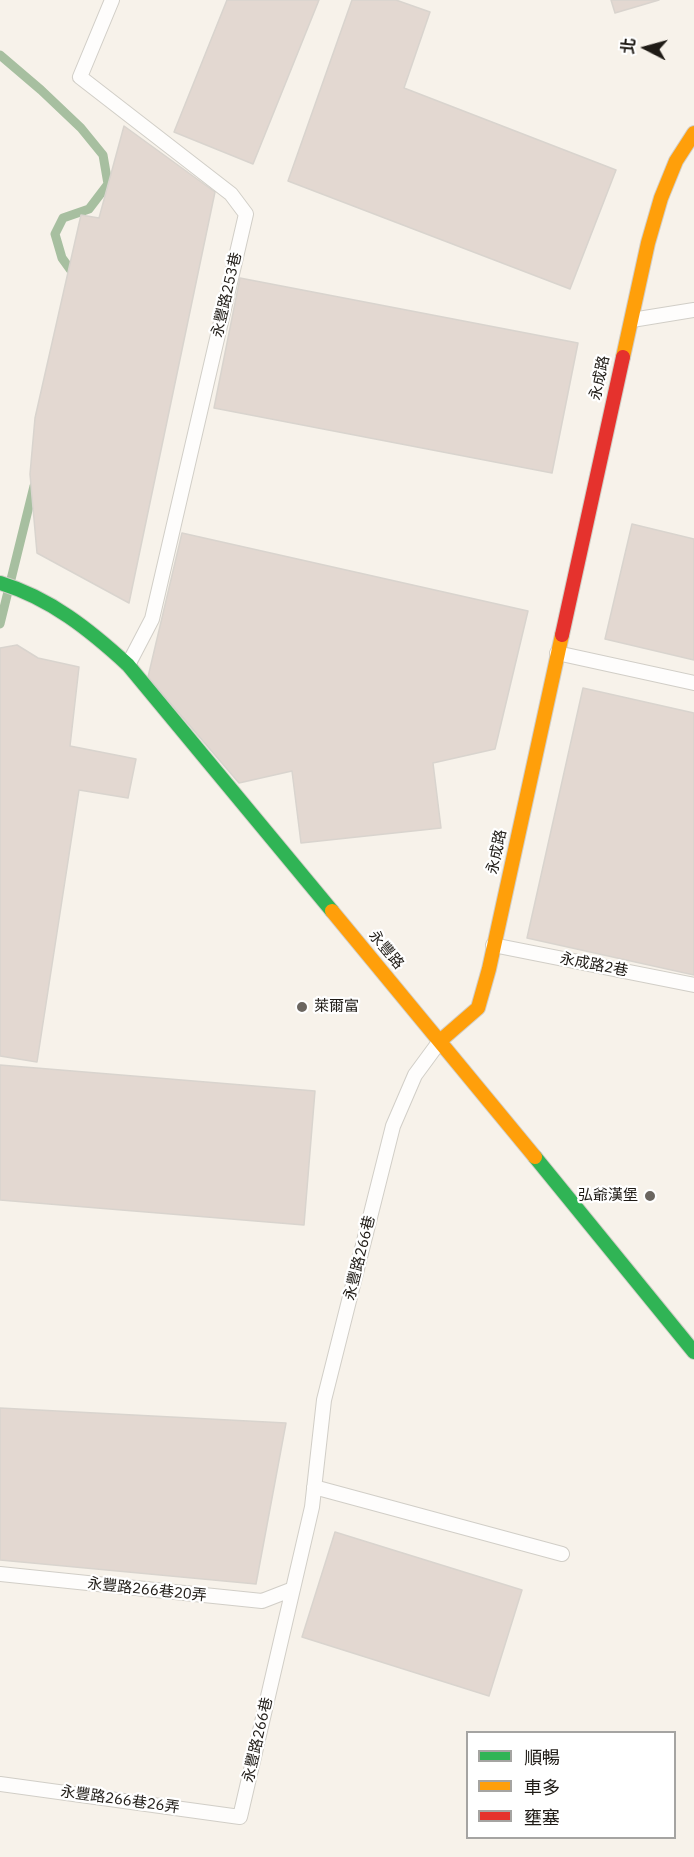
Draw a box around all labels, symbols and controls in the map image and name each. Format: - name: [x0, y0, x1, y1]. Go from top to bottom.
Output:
- north arrow: [616, 18, 676, 78]
- text: 北: [617, 37, 639, 55]
- street label: 永豐路253巷: [208, 251, 246, 339]
- street label: 永成路: [587, 354, 613, 402]
- street label: 永成路: [484, 828, 510, 876]
- street label: 永豐路: [365, 927, 407, 973]
- street label: 永成路2巷: [558, 950, 630, 980]
- place label: 萊爾富: [314, 998, 359, 1016]
- marker: 萊爾富: [295, 1000, 309, 1014]
- place label: 弘爺漢堡: [578, 1187, 638, 1205]
- marker: 弘爺漢堡: [643, 1189, 657, 1203]
- street label: 永豐路266巷: [341, 1214, 379, 1302]
- street label: 永豐路266巷20弄: [86, 1575, 208, 1605]
- street label: 永豐路266巷: [239, 1696, 277, 1784]
- legend: [466, 1731, 676, 1839]
- text: 順暢: [524, 1746, 560, 1769]
- text: 車多: [524, 1776, 560, 1799]
- street label: 永豐路266巷26弄: [59, 1783, 181, 1817]
- text: 壅塞: [524, 1806, 560, 1829]

